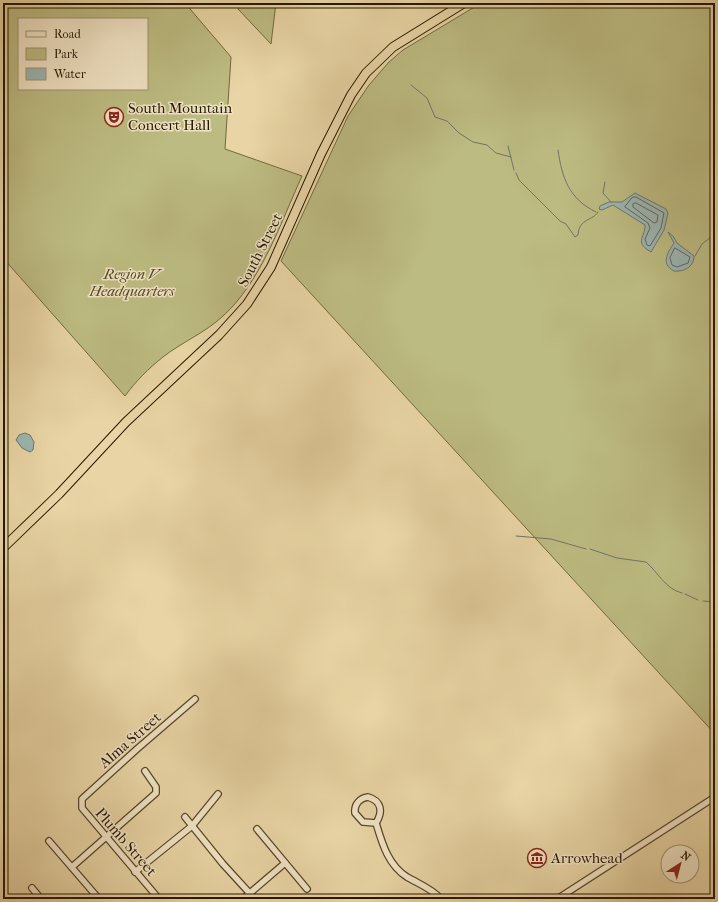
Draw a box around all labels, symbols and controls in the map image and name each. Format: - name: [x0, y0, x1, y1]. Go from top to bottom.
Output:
- legend: [18, 18, 148, 90]
- text: Road: [54, 27, 81, 41]
- text: Park: [54, 47, 79, 61]
- text: Water: [53, 67, 87, 81]
- place label: South Mountain Concert Hall: [128, 99, 232, 134]
- theatre icon: South Mountain Concert Hall: [103, 106, 125, 128]
- street label: South Street: [234, 210, 287, 290]
- park label: Region V Headquarters: [89, 265, 175, 300]
- street label: Alma Street: [95, 708, 165, 772]
- street label: Plumb Street: [91, 804, 161, 880]
- north arrow: [660, 844, 700, 884]
- museum icon: Arrowhead: [526, 847, 548, 869]
- place label: Arrowhead: [550, 849, 623, 867]
- text: N: [678, 849, 693, 864]

